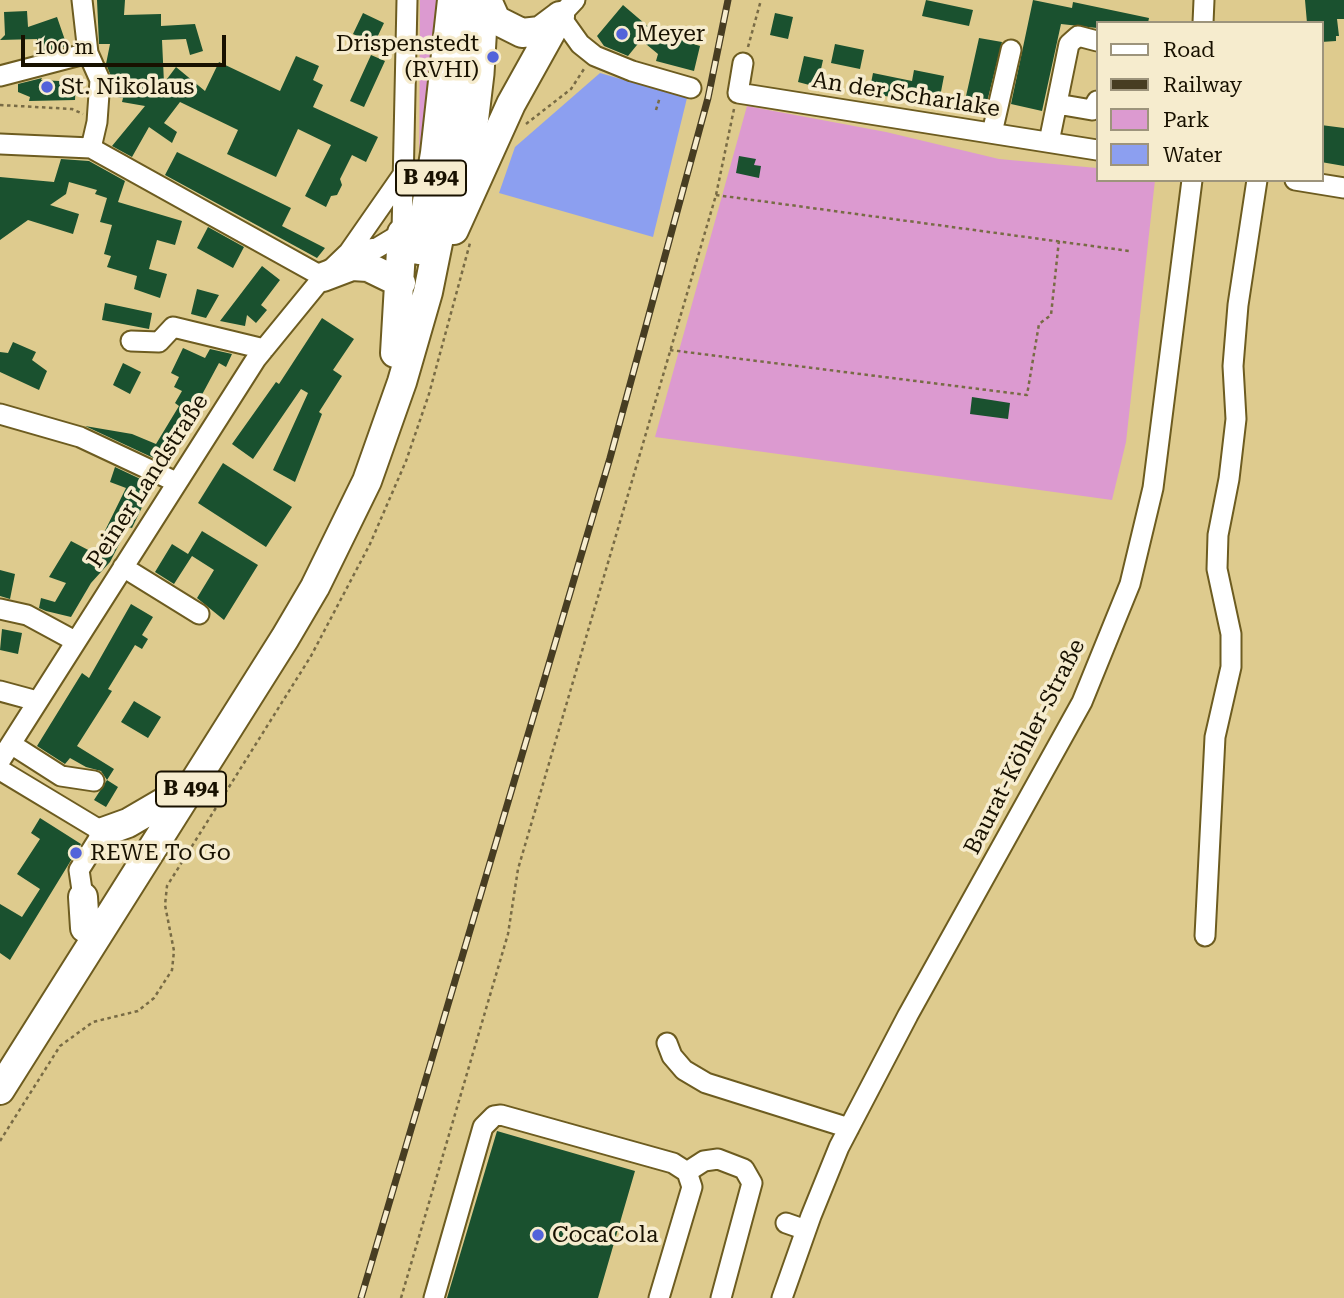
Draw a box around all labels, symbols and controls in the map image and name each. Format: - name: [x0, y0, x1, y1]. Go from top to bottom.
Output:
- place label: Meyer: [636, 20, 705, 48]
- scale bar: [24, 21, 229, 65]
- legend: [1096, 21, 1323, 182]
- marker: Meyer: [614, 26, 630, 42]
- place label: Drispenstedt (RVHI): [336, 30, 479, 84]
- text: 100 m: [34, 35, 94, 59]
- text: Road: [1163, 38, 1215, 62]
- marker: Drispenstedt (RVHI): [485, 49, 501, 65]
- street label: An der Scharlake: [810, 67, 1002, 123]
- place label: St. Nikolaus: [61, 73, 194, 101]
- text: Railway: [1163, 73, 1242, 97]
- marker: St. Nikolaus: [39, 79, 55, 95]
- text: Park: [1163, 108, 1209, 132]
- text: Water: [1163, 143, 1222, 167]
- road number: B 494: [396, 160, 466, 196]
- street label: Peiner Landstraße: [82, 389, 214, 573]
- street label: Baurat-Köhler-Straße: [959, 635, 1091, 859]
- road number: B 494: [156, 772, 226, 806]
- place label: REWE To Go: [90, 839, 231, 867]
- marker: REWE To Go: [68, 845, 84, 861]
- place label: CocaCola: [552, 1221, 658, 1249]
- marker: CocaCola: [530, 1227, 546, 1243]

